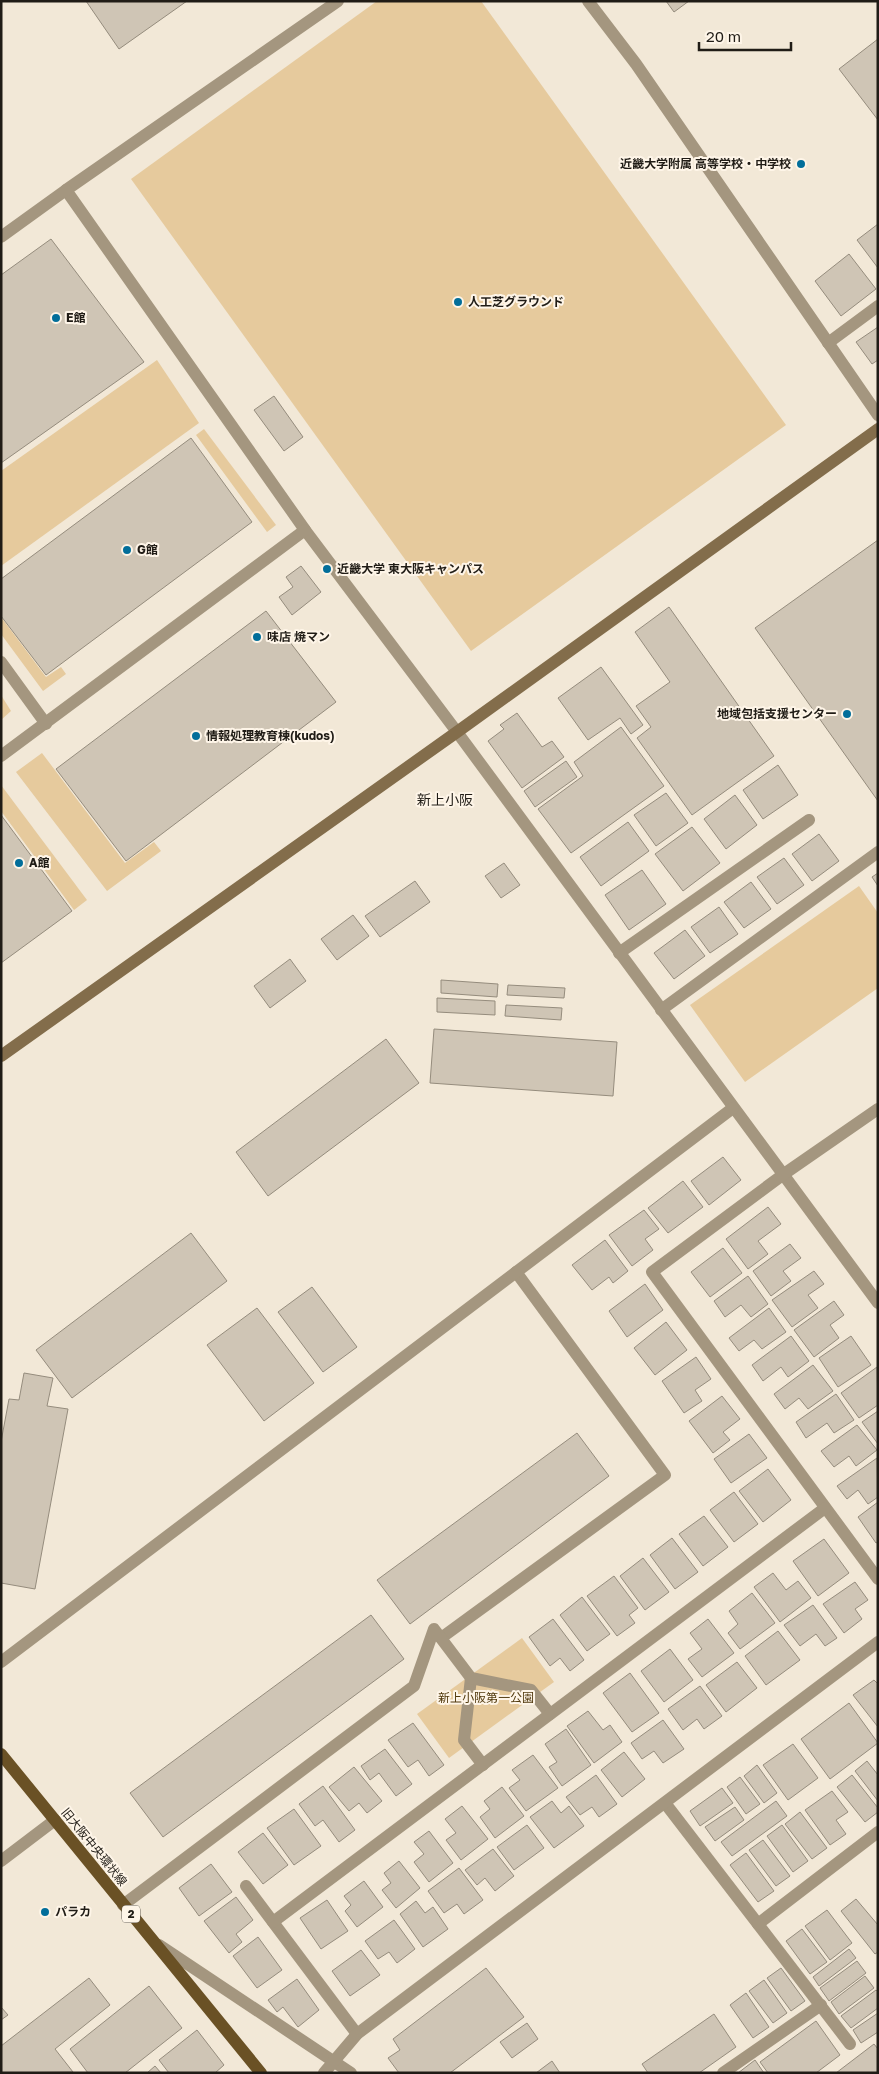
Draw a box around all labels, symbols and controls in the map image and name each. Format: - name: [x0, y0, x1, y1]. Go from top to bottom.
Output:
- scale bar: [699, 20, 792, 52]
- text: 20 m: [706, 27, 741, 45]
- place label: 近畿大学附属 高等学校・中学校: [620, 156, 791, 171]
- marker: 近畿大学附属 高等学校・中学校: [795, 158, 807, 170]
- place label: 人工芝グラウンド: [468, 294, 564, 309]
- marker: 人工芝グラウンド: [452, 296, 464, 308]
- place label: E館: [66, 310, 86, 325]
- marker: E館: [50, 312, 62, 324]
- place label: G館: [137, 542, 158, 557]
- marker: G館: [121, 544, 133, 556]
- place label: 近畿大学 東大阪キャンパス: [337, 561, 484, 576]
- marker: 近畿大学 東大阪キャンパス: [321, 563, 333, 575]
- place label: 味店 焼マン: [267, 629, 330, 644]
- marker: 味店 焼マン: [251, 631, 263, 643]
- place label: 地域包括支援センター: [717, 706, 837, 721]
- marker: 地域包括支援センター: [841, 708, 853, 720]
- place label: 情報処理教育棟(kudos): [206, 728, 335, 743]
- marker: 情報処理教育棟(kudos): [190, 730, 202, 742]
- district label: 新上小阪: [417, 791, 473, 808]
- place label: A館: [29, 855, 50, 870]
- marker: A館: [13, 857, 25, 869]
- park label: 新上小阪第一公園: [438, 1690, 534, 1705]
- street label: 旧大阪中央環状線: [58, 1805, 130, 1889]
- place label: パラカ: [55, 1904, 91, 1919]
- marker: パラカ: [39, 1906, 51, 1918]
- road number: 2: [122, 1906, 140, 1922]

